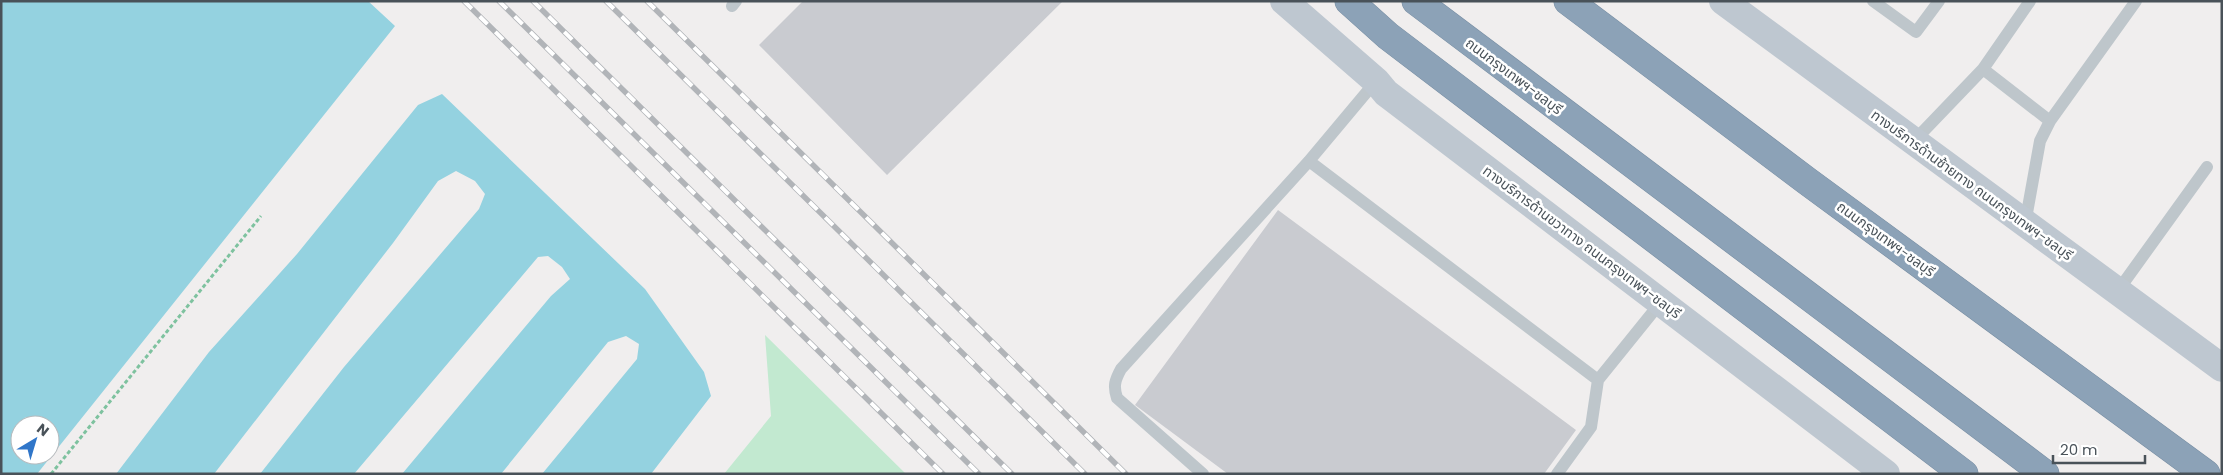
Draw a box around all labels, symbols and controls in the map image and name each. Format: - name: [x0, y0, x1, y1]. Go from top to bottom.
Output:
- street label: ถนนกรุงเทพฯ-ชลบุรี: [1461, 33, 1567, 119]
- street label: ทางบริการด้านซ้ายทาง ถนนกรุงเทพฯ-ชลบุรี: [1868, 106, 2076, 264]
- street label: ทางบริการด้านขวาทาง ถนนกรุงเทพฯ-ชลบุรี: [1479, 161, 1685, 323]
- street label: ถนนกรุงเทพฯ-ชลบุรี: [1834, 198, 1938, 280]
- north arrow: [10, 415, 60, 465]
- text: N: [33, 419, 53, 441]
- scale bar: [2053, 432, 2146, 464]
- text: 20 m: [2060, 439, 2098, 460]

